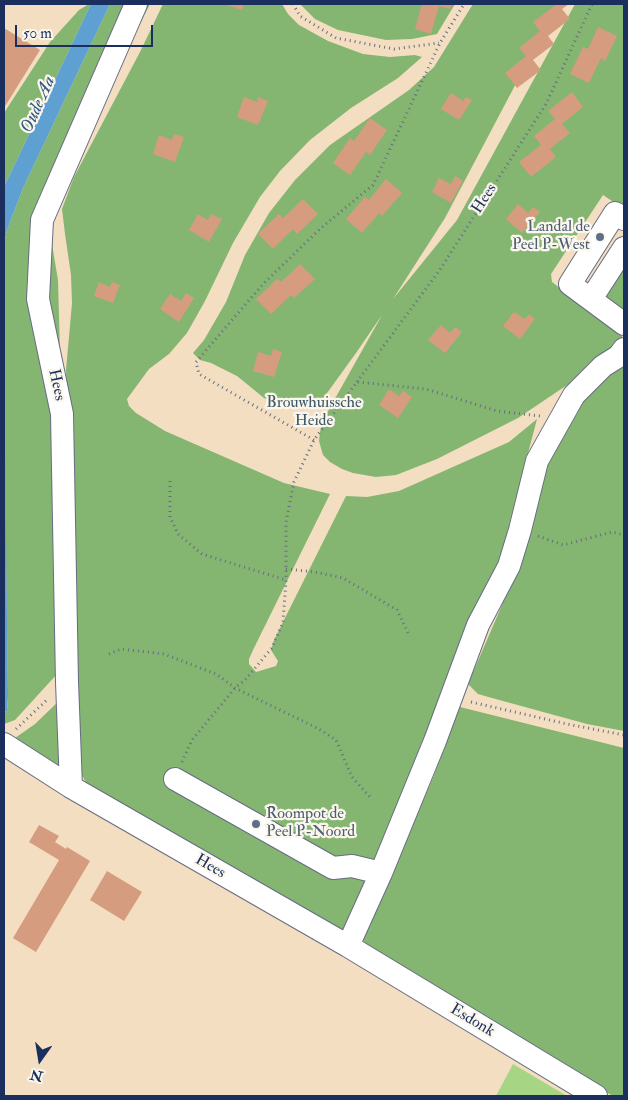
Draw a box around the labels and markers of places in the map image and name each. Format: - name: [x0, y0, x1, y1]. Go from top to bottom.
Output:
- place label: Landal de Peel P-West: [512, 218, 590, 256]
- marker: Landal de Peel P-West: [594, 231, 606, 243]
- place label: Roompot de Peel P-Noord: [266, 805, 355, 843]
- marker: Roompot de Peel P-Noord: [250, 818, 262, 830]

